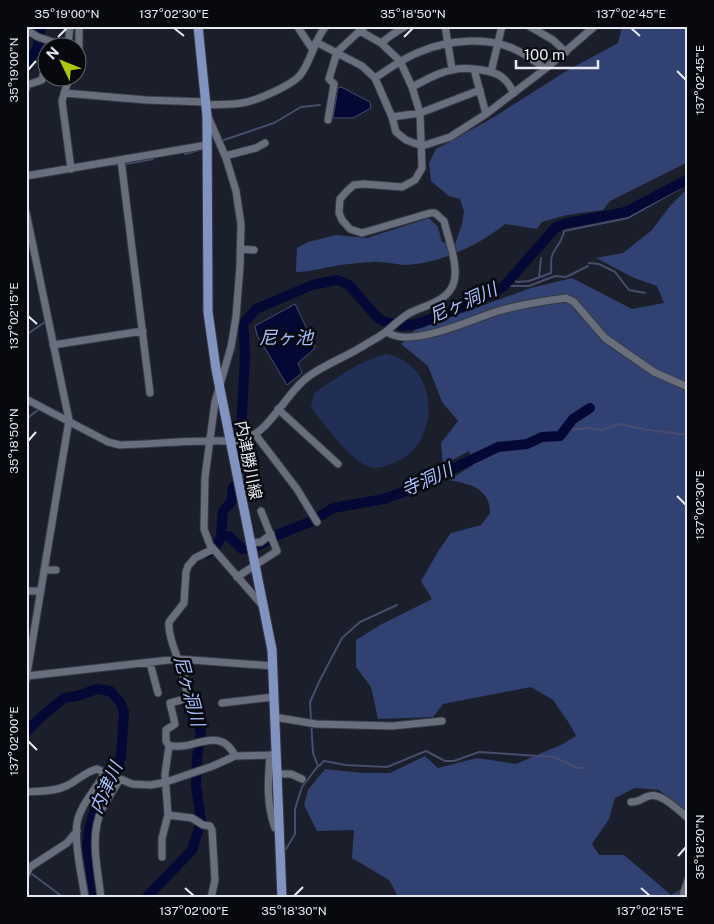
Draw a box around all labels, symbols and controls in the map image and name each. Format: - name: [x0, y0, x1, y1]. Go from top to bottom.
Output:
- text: 35°19'00"N: [35, 7, 99, 21]
- text: 137°02'30"E: [139, 7, 209, 21]
- text: 35°18'50"N: [380, 7, 446, 21]
- text: 137°02'45"E: [596, 7, 666, 21]
- text: 35°19'00"N: [7, 38, 21, 102]
- north arrow: [38, 38, 88, 88]
- scale bar: [516, 38, 599, 70]
- text: N: [43, 44, 62, 63]
- text: 137°02'45"E: [693, 45, 707, 115]
- text: 100 m: [524, 46, 565, 63]
- water label: 尼ヶ洞川: [426, 277, 502, 327]
- text: 137°02'15"E: [7, 282, 21, 350]
- water label: 尼ヶ池: [259, 327, 315, 348]
- text: 35°18'50"N: [7, 408, 21, 474]
- street label: 内津勝川線: [232, 419, 265, 501]
- water label: 寺洞川: [398, 458, 458, 500]
- text: 137°02'30"E: [693, 470, 707, 540]
- water label: 尼ヶ洞川: [170, 653, 209, 730]
- text: 137°02'00"E: [7, 706, 21, 776]
- water label: 内津川: [85, 757, 127, 817]
- text: 35°18'20"N: [693, 814, 707, 880]
- text: 137°02'00"E: [159, 904, 229, 918]
- text: 35°18'30"N: [261, 904, 327, 918]
- text: 137°02'15"E: [616, 904, 684, 918]

